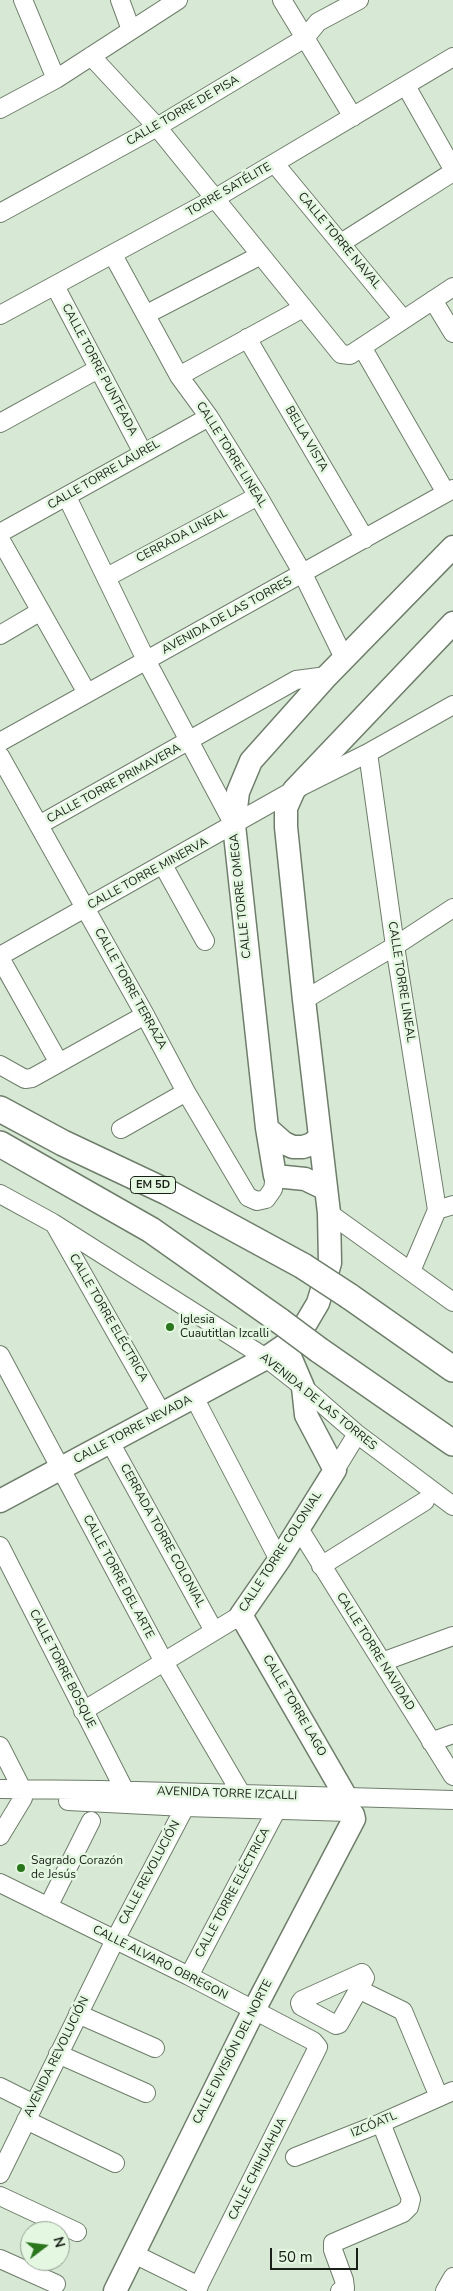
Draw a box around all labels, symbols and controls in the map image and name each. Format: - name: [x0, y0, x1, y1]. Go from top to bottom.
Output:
- street label: CALLE TORRE DE PISA: [124, 73, 242, 149]
- street label: TORRE SATÉLITE: [184, 160, 274, 220]
- street label: CALLE TORRE NAVAL: [294, 190, 384, 292]
- street label: CALLE TORRE PUNTEADA: [58, 302, 140, 438]
- street label: CALLE TORRE LINEAL: [192, 399, 270, 511]
- street label: BELLA VISTA: [281, 404, 331, 474]
- street label: CALLE TORRE LAUREL: [45, 437, 163, 513]
- street label: CERRADA LINEAL: [134, 506, 230, 566]
- street label: AVENIDA DE LAS TORRES: [159, 574, 295, 658]
- street label: CALLE TORRE PRIMAVERA: [45, 741, 183, 827]
- street label: CALLE TORRE OMEGA: [227, 833, 255, 959]
- street label: CALLE TORRE MINERVA: [85, 835, 211, 913]
- street label: CALLE TORRE LINEAL: [384, 920, 418, 1044]
- street label: CALLE TORRE TERRAZA: [91, 926, 169, 1052]
- road number: EM 5D: [130, 1176, 176, 1194]
- street label: CALLE TORRE ELÉCTRICA: [65, 1252, 151, 1384]
- place label: Iglesia Cuautitlan Izcalli: [180, 1313, 269, 1341]
- marker: Iglesia Cuautitlan Izcalli: [164, 1321, 176, 1333]
- street label: AVENIDA DE LAS TORRES: [257, 1350, 379, 1454]
- street label: CALLE TORRE NEVADA: [72, 1393, 194, 1467]
- street label: CERRADA TORRE COLONIAL: [116, 1462, 208, 1610]
- street label: CALLE TORRE COLONIAL: [236, 1489, 326, 1615]
- street label: CALLE TORRE DEL ARTE: [79, 1513, 157, 1641]
- street label: CALLE TORRE NAVIDAD: [333, 1590, 417, 1714]
- street label: CALLE TORRE BOSQUE: [26, 1607, 98, 1731]
- street label: CALLE TORRE LAGO: [259, 1653, 329, 1759]
- street label: AVENIDA TORRE IZCALLI: [156, 1784, 298, 1804]
- street label: CALLE REVOLUCIÓN: [116, 1818, 184, 1928]
- street label: CALLE TORRE ELÉCTRICA: [193, 1826, 273, 1960]
- place label: Sagrado Corazón de Jesús: [31, 1854, 123, 1882]
- marker: Sagrado Corazón de Jesús: [15, 1862, 27, 1874]
- street label: CALLE ALVARO OBREGON: [90, 1923, 230, 2003]
- street label: CALLE DIVISIÓN DEL NORTE: [190, 1977, 276, 2127]
- street label: AVENIDA REVOLUCIÓN: [22, 1994, 92, 2120]
- street label: IZCÓATL: [349, 2109, 399, 2141]
- street label: CALLE CHIHUAHUA: [226, 2115, 290, 2223]
- north arrow: [20, 2221, 70, 2271]
- text: N: [48, 2235, 70, 2250]
- scale bar: [273, 2238, 360, 2270]
- text: 50 m: [278, 2247, 313, 2267]

